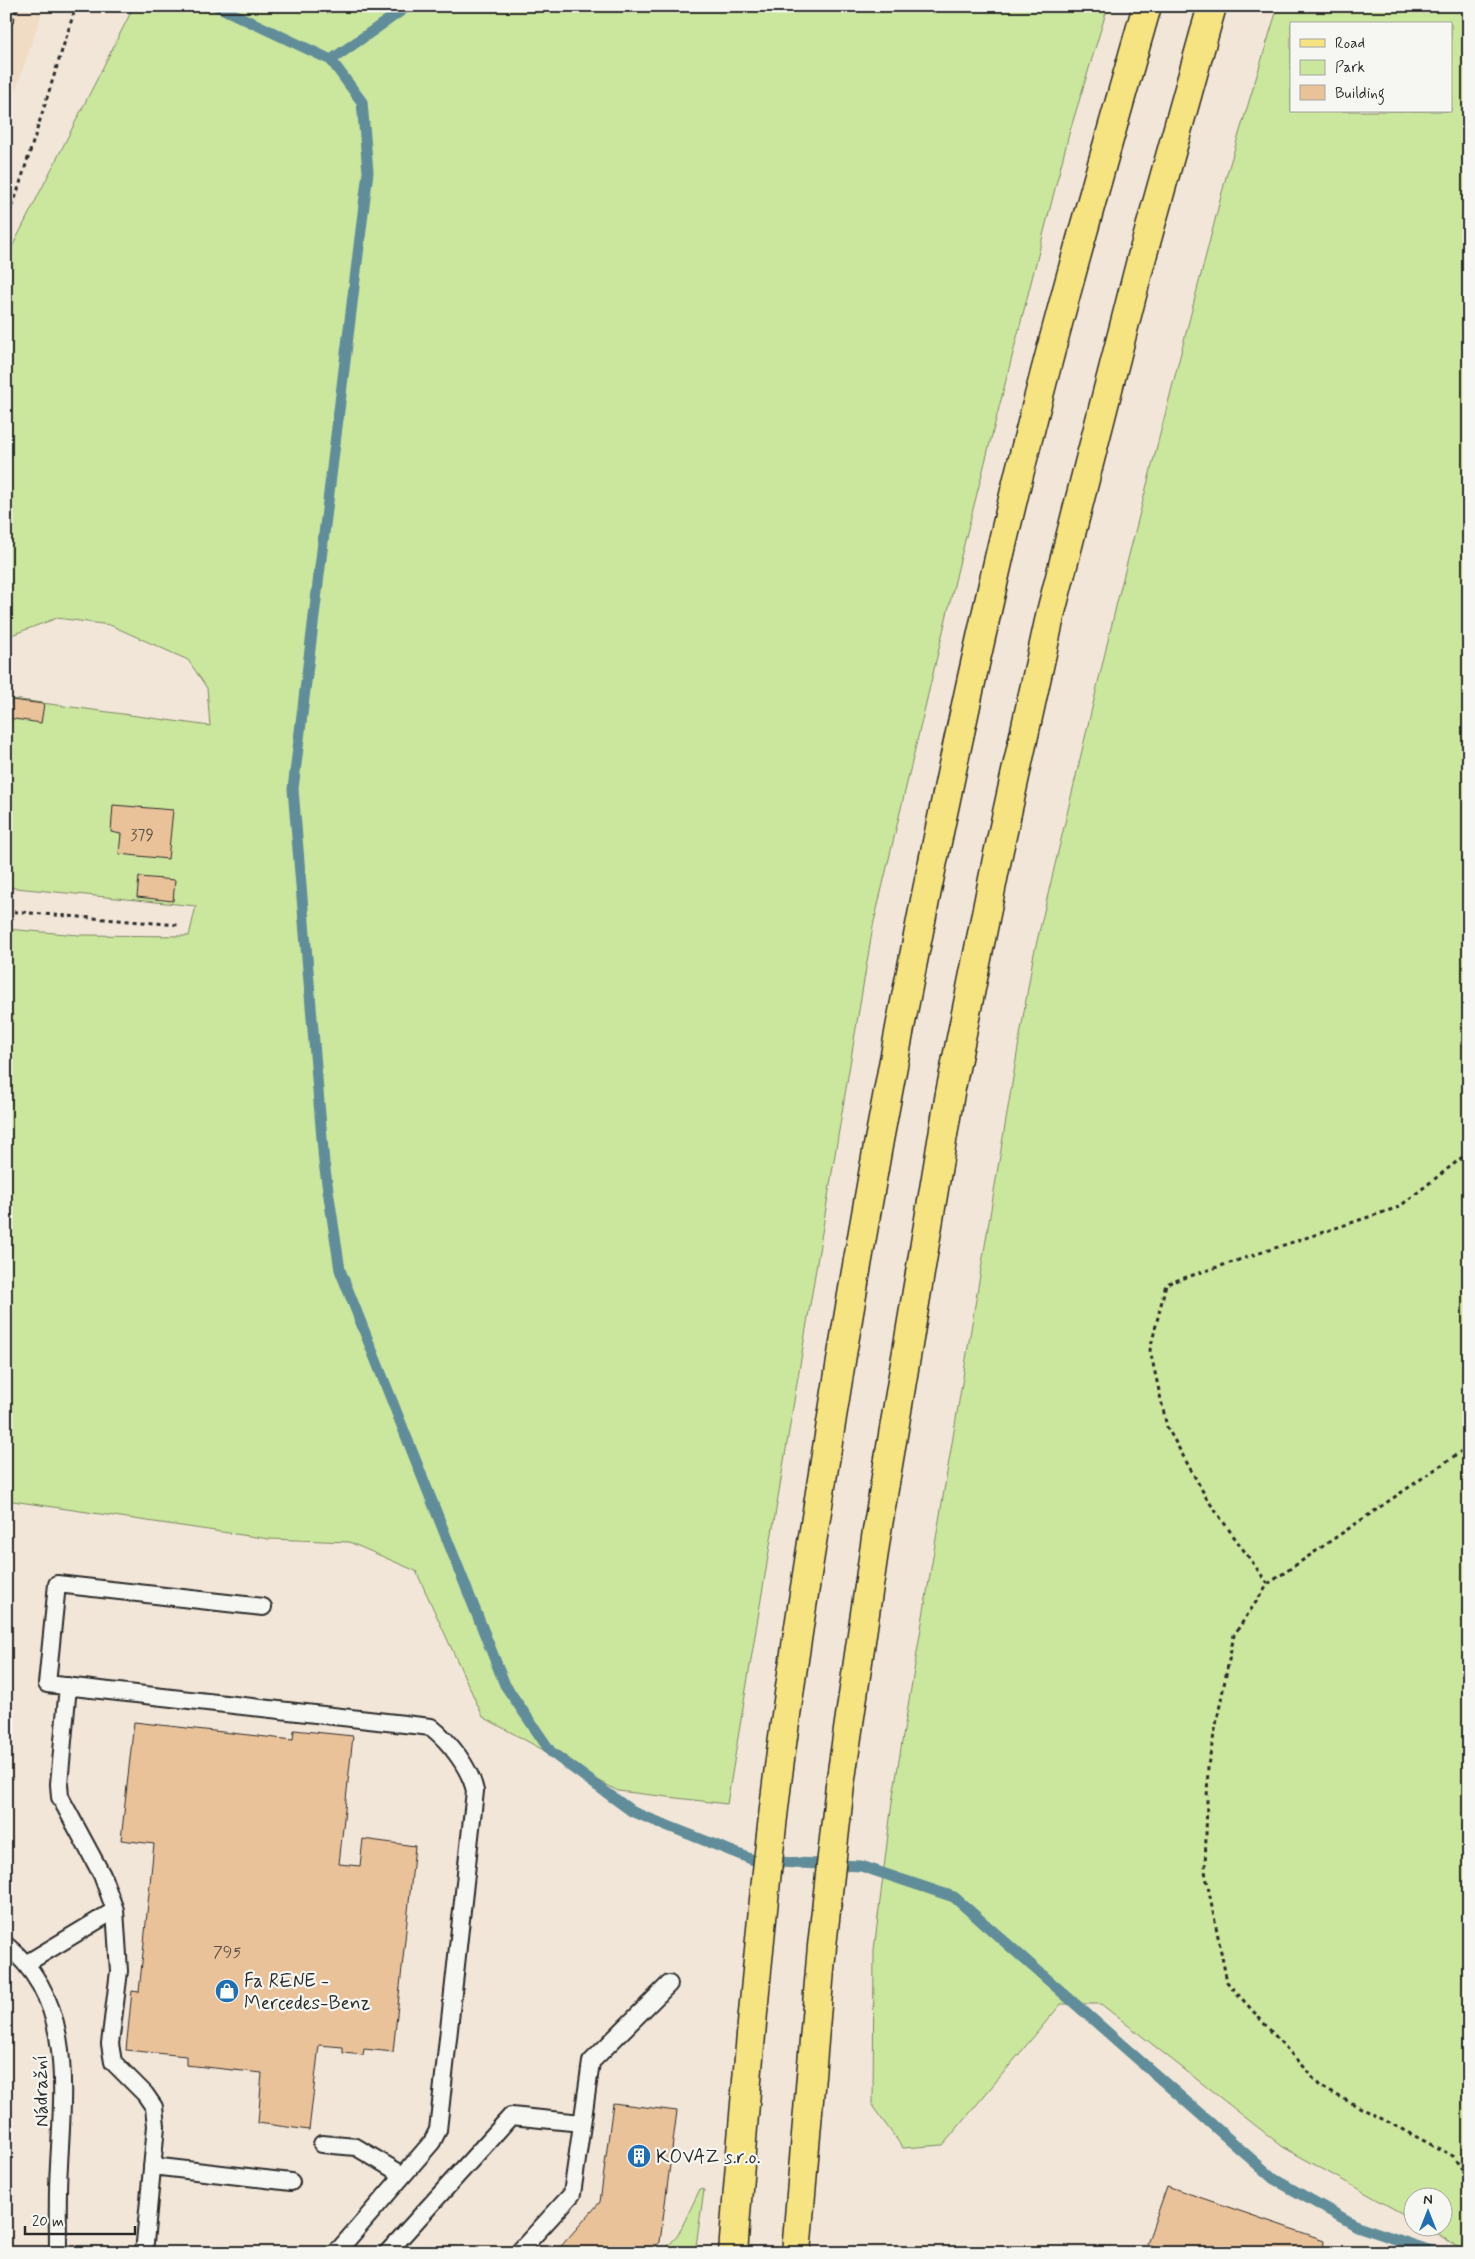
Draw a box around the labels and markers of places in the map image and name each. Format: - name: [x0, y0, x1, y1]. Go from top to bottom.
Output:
- place label: Fa RENE - Mercedes-Benz: [244, 1969, 371, 2016]
- shop icon: Fa RENE - Mercedes-Benz: [214, 1978, 240, 2004]
- building icon: KOVAZ s.r.o.: [626, 2143, 652, 2169]
- place label: KOVAZ s.r.o.: [656, 2145, 761, 2170]

